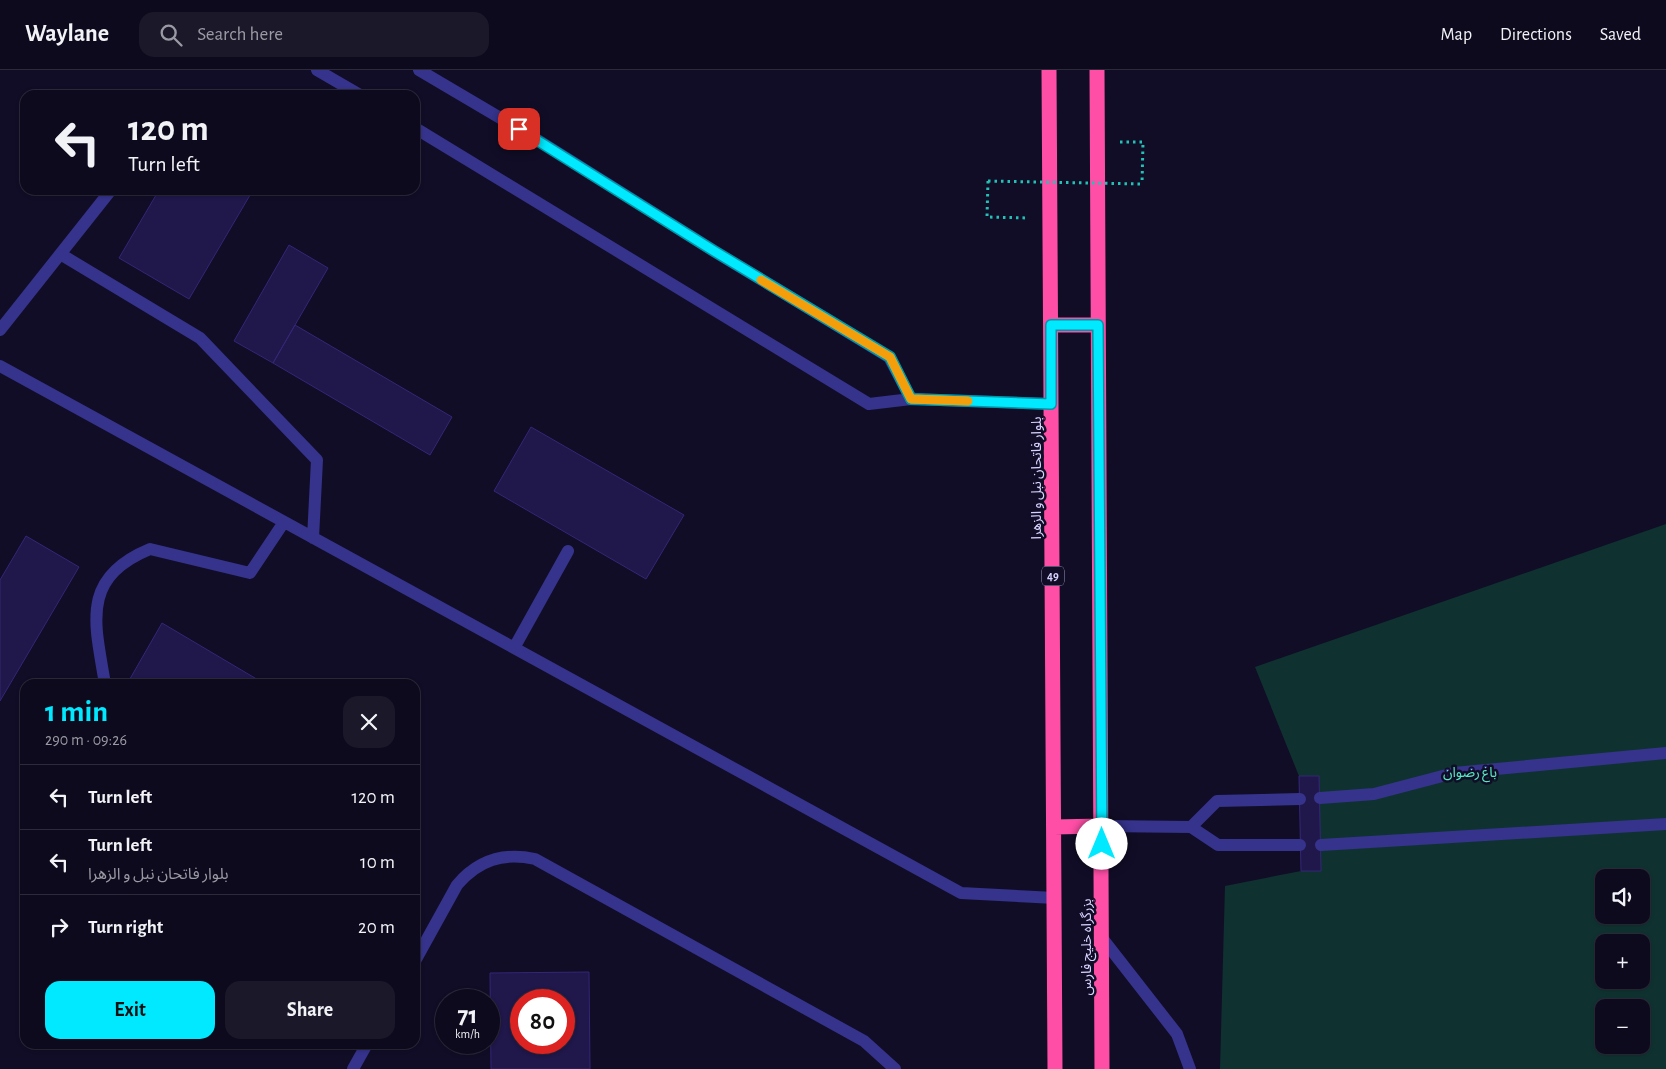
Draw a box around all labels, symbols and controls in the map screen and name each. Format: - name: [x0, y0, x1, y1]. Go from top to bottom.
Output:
- search box: [139, 12, 489, 57]
- icon: search: [157, 21, 185, 49]
- text: Waylane: [25, 22, 109, 46]
- text: Search here: [197, 25, 283, 44]
- text: Map: [1441, 26, 1472, 44]
- text: Directions: [1500, 26, 1572, 44]
- text: Saved: [1600, 26, 1641, 44]
- pin: [498, 108, 540, 150]
- icon: left: [45, 110, 110, 175]
- text: 120 m: [128, 112, 209, 147]
- icon: arrive: [505, 115, 533, 143]
- text: Turn left: [128, 153, 200, 175]
- street label: بلوار فاتحان نبل و الزهرا: [1030, 416, 1045, 539]
- road number: 49: [1042, 566, 1064, 586]
- button: close: [343, 696, 395, 748]
- text: 1 min: [45, 697, 108, 727]
- text: 290 m · 09:26: [45, 732, 127, 748]
- park label: باغ رضوان: [1443, 766, 1497, 783]
- icon: left: [45, 783, 73, 811]
- text: Turn left: [88, 788, 152, 807]
- text: 120 m: [351, 788, 395, 807]
- position arrow: [1075, 817, 1127, 869]
- text: Turn left: [88, 836, 152, 855]
- icon: left: [45, 848, 73, 876]
- text: 10 m: [360, 853, 395, 872]
- text: بلوار فاتحان نبل و الزهرا: [88, 866, 229, 882]
- map controls: [1595, 869, 1650, 1054]
- button: sound: [1595, 869, 1650, 924]
- street label: بزرگراه خلیج فارس: [1079, 898, 1097, 996]
- icon: right: [45, 913, 73, 941]
- text: Turn right: [88, 918, 163, 937]
- text: 20 m: [358, 918, 395, 937]
- button: +: [1595, 934, 1650, 989]
- button: Exit: [45, 981, 215, 1039]
- button: Share: [225, 981, 395, 1039]
- speed limit sign: 80: [510, 989, 575, 1054]
- button: −: [1595, 999, 1650, 1054]
- text: 71: [458, 1003, 477, 1028]
- text: km/h: [455, 1028, 480, 1040]

